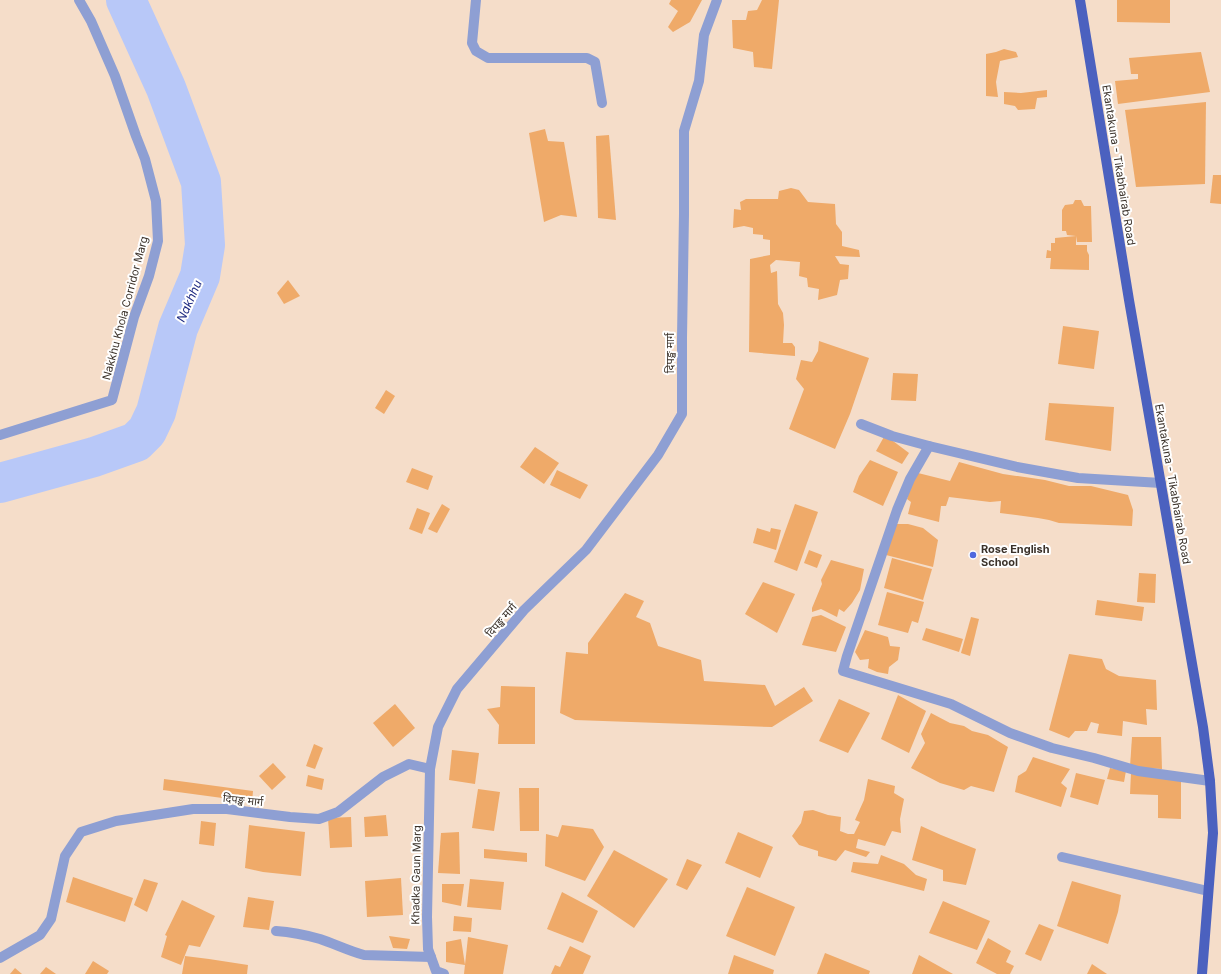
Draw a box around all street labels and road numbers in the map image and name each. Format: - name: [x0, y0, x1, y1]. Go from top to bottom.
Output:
- street label: Ekantakuna - Tikabhairab Road: [1099, 84, 1139, 246]
- street label: Nakkhu Khola Corridor Marg: [99, 235, 151, 381]
- street label: दिपङ्ख मार्ग: [663, 332, 677, 373]
- street label: Ekantakuna - Tikabhairab Road: [1152, 403, 1194, 565]
- street label: दिपङ्ख मार्ग: [482, 599, 520, 640]
- street label: दिपङ्ख मार्ग: [222, 791, 265, 809]
- street label: Khadka Gaun Marg: [408, 825, 424, 925]

